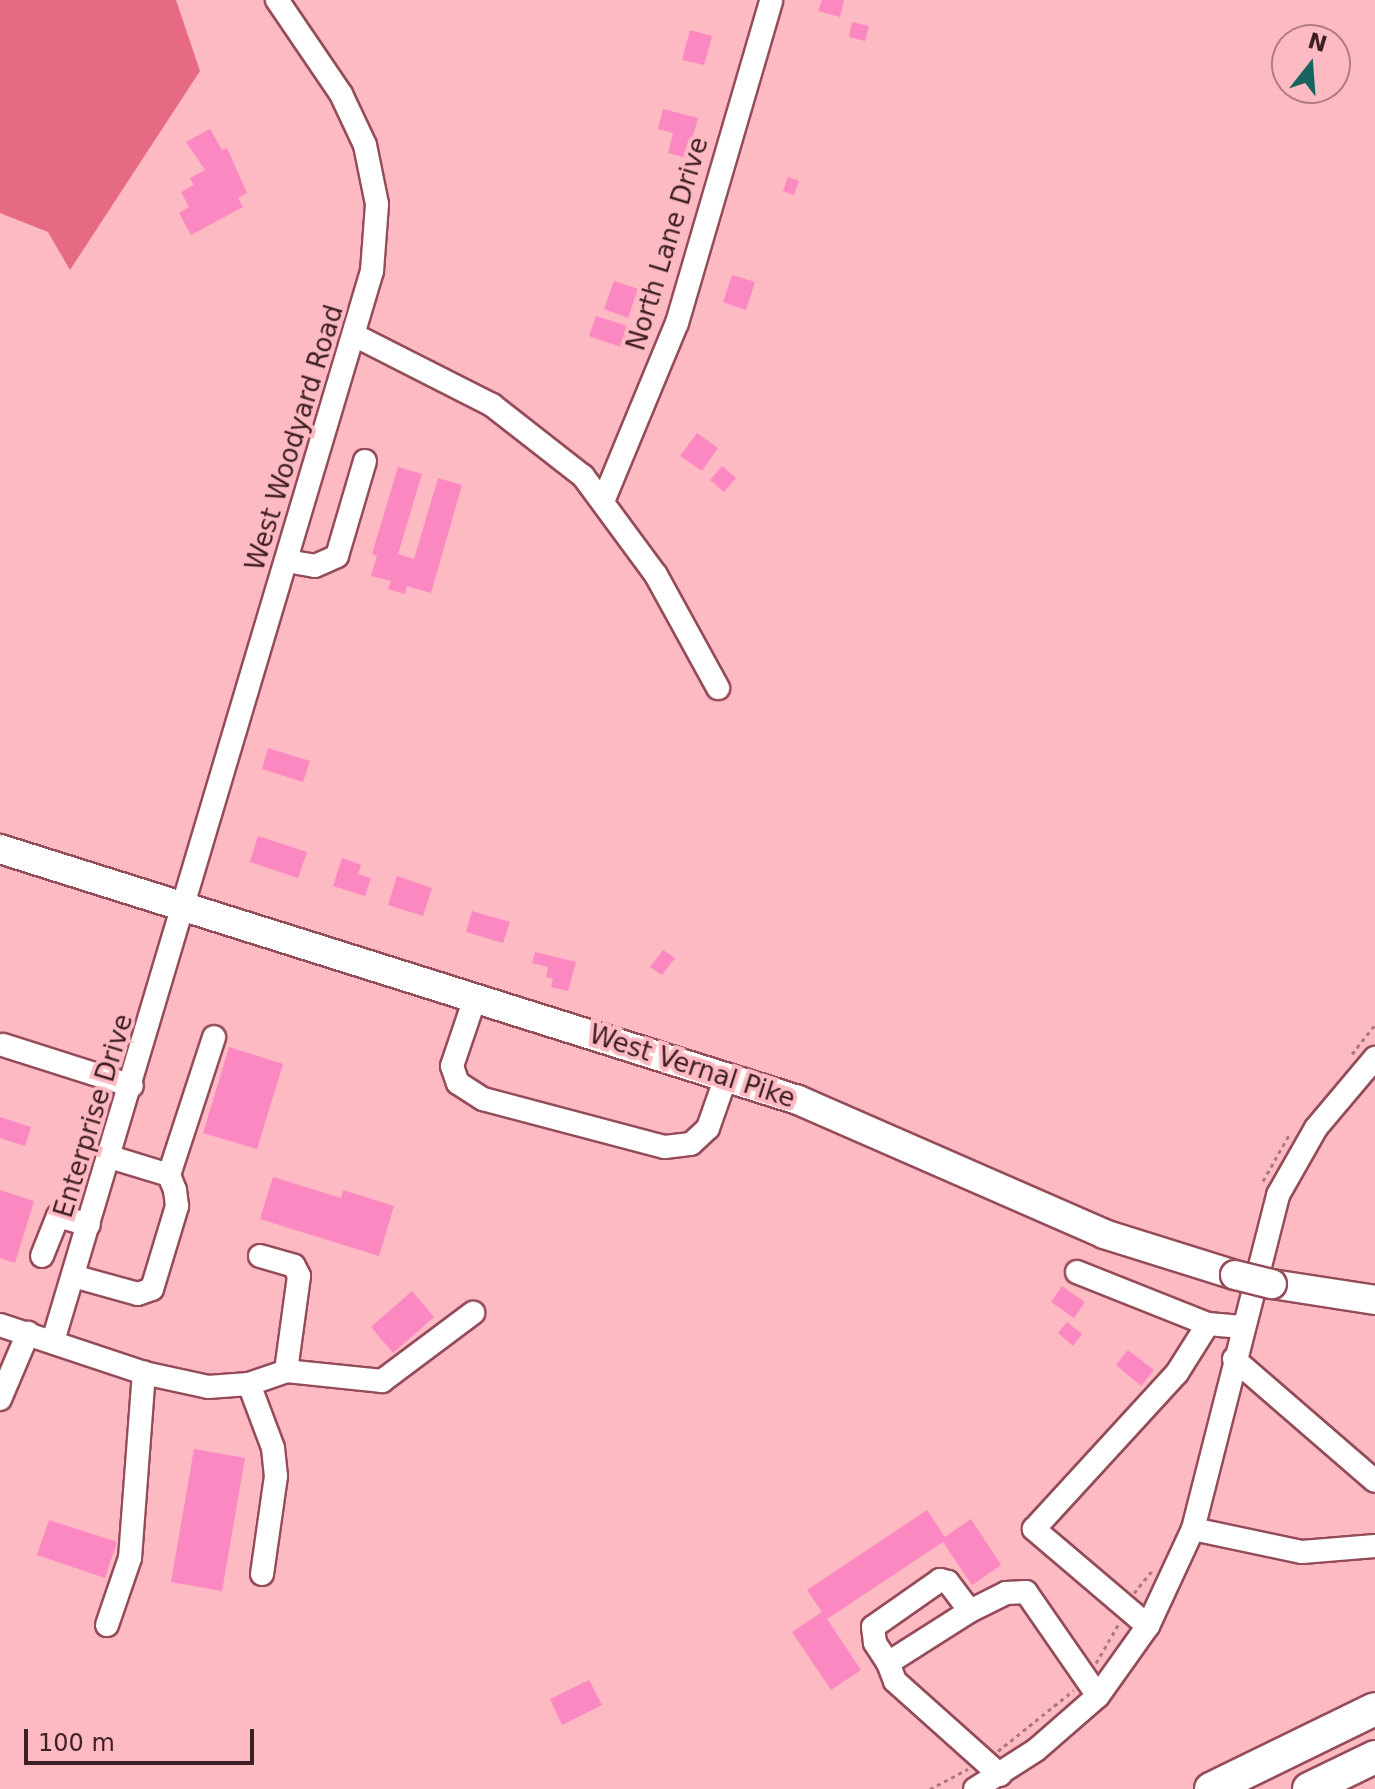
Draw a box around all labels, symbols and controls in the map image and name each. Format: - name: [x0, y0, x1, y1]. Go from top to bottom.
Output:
- north arrow: [1271, 24, 1351, 104]
- text: N: [1305, 28, 1330, 57]
- street label: North Lane Drive: [621, 134, 715, 354]
- street label: West Woodyard Road: [240, 301, 350, 575]
- street label: Enterprise Drive: [48, 1010, 140, 1222]
- street label: West Vernal Pike: [585, 1019, 799, 1115]
- scale bar: [28, 1713, 258, 1763]
- text: 100 m: [38, 1729, 115, 1757]

